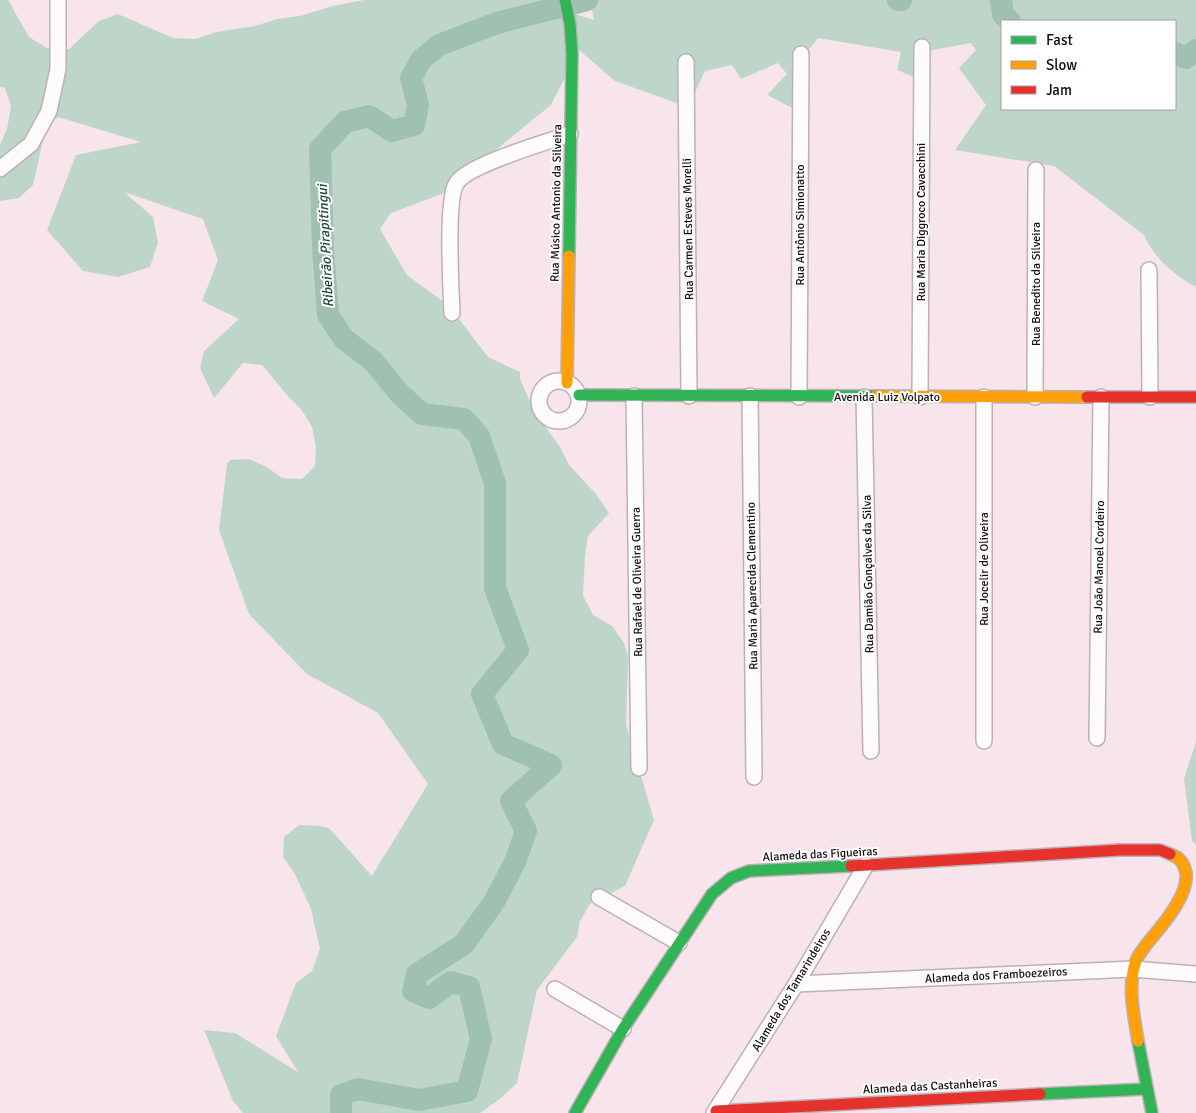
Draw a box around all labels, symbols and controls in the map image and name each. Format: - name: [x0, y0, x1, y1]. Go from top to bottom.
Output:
- legend: [1001, 20, 1176, 110]
- text: Fast: [1046, 31, 1073, 49]
- text: Slow: [1046, 56, 1077, 74]
- text: Jam: [1046, 81, 1072, 99]
- street label: Rua Músico Antonio da Silveira: [548, 124, 565, 282]
- street label: Rua Maria Diggroco Cavacchini: [914, 143, 929, 301]
- street label: Rua Carmen Esteves Morelli: [680, 158, 697, 300]
- street label: Rua Antônio Simionatto: [793, 164, 808, 286]
- water label: Ribeirão Pirapitingui: [314, 183, 337, 308]
- street label: Rua Benedito da Silveira: [1029, 222, 1044, 346]
- street label: Avenida Luiz Volpato: [834, 390, 940, 405]
- street label: Rua Damião Gonçalves da Silva: [860, 495, 877, 653]
- street label: Rua João Manoel Cordeiro: [1091, 500, 1108, 634]
- street label: Rua Maria Aparecida Clementino: [744, 502, 761, 670]
- street label: Rua Rafael de Oliveira Guerra: [629, 507, 646, 657]
- street label: Rua Jocelir de Oliveira: [977, 512, 992, 626]
- street label: Alameda das Figueiras: [762, 844, 878, 865]
- street label: Alameda dos Tamarindeiros: [749, 926, 834, 1054]
- street label: Alameda dos Framboezeiros: [924, 964, 1068, 987]
- street label: Alameda das Castanheiras: [862, 1075, 998, 1098]

